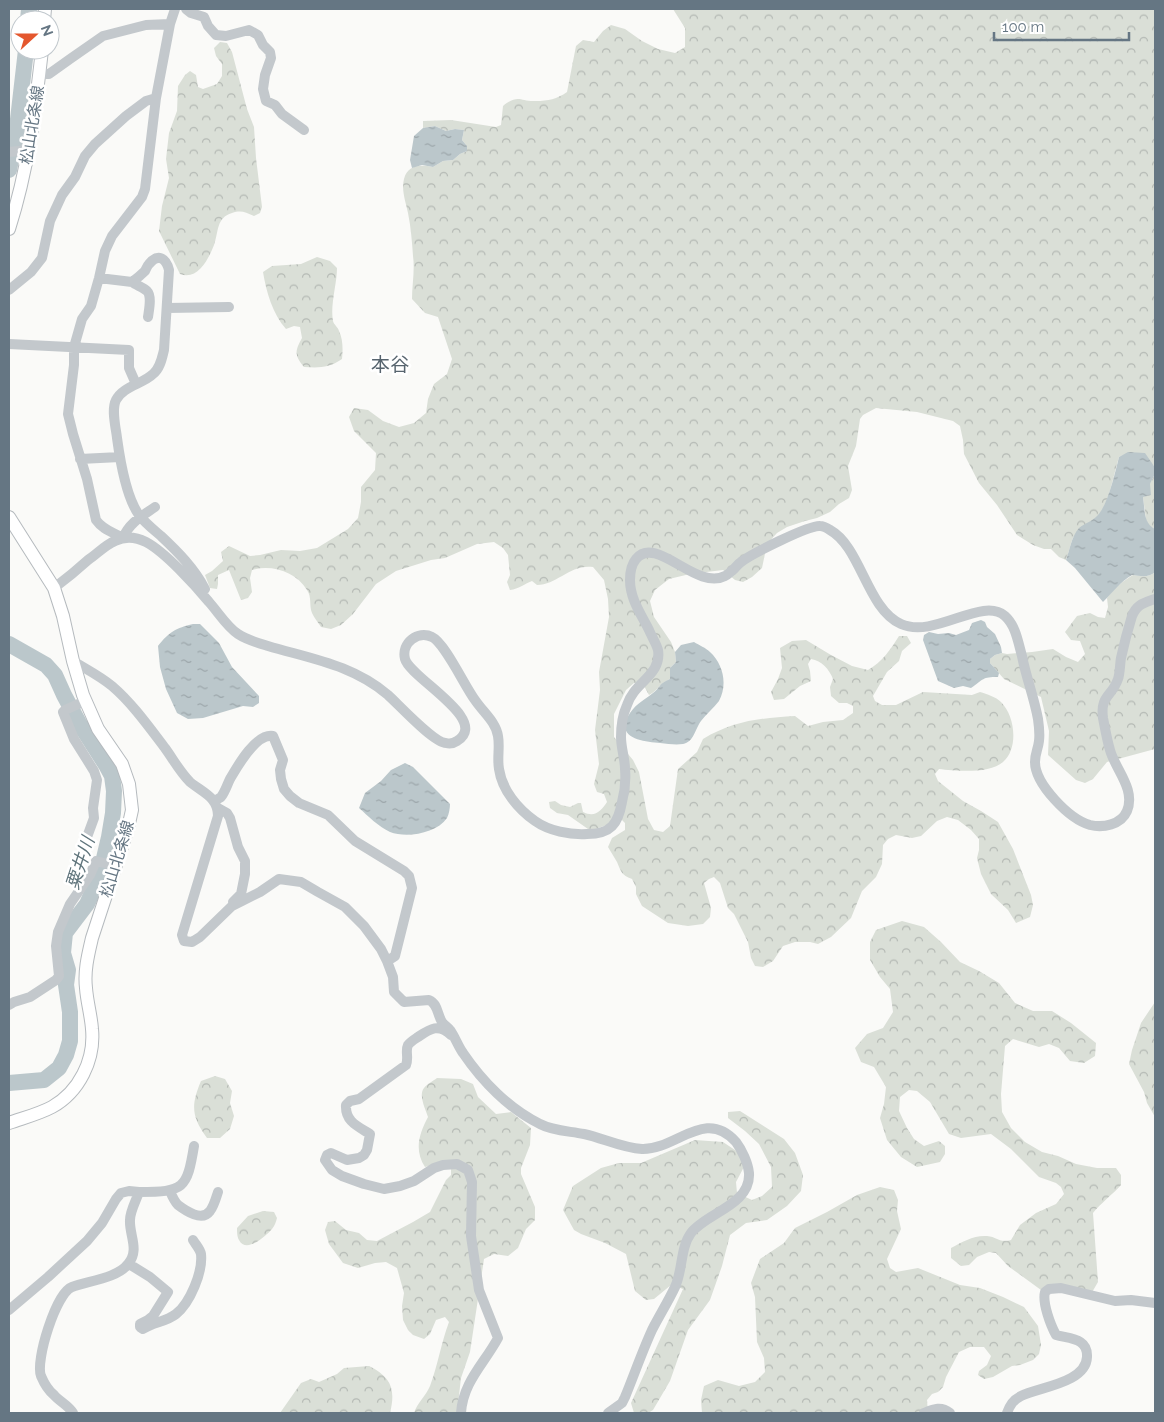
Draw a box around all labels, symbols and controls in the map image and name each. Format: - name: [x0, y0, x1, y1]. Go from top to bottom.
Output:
- north arrow: [10, 10, 60, 60]
- scale bar: [994, 10, 1129, 42]
- text: 100 m: [1002, 18, 1044, 36]
- text: N: [38, 22, 57, 38]
- street label: 松山北条線: [16, 84, 48, 166]
- district label: 本谷: [371, 353, 409, 375]
- street label: 松山北条線: [96, 818, 138, 900]
- water label: 粟井川: [62, 832, 99, 892]

